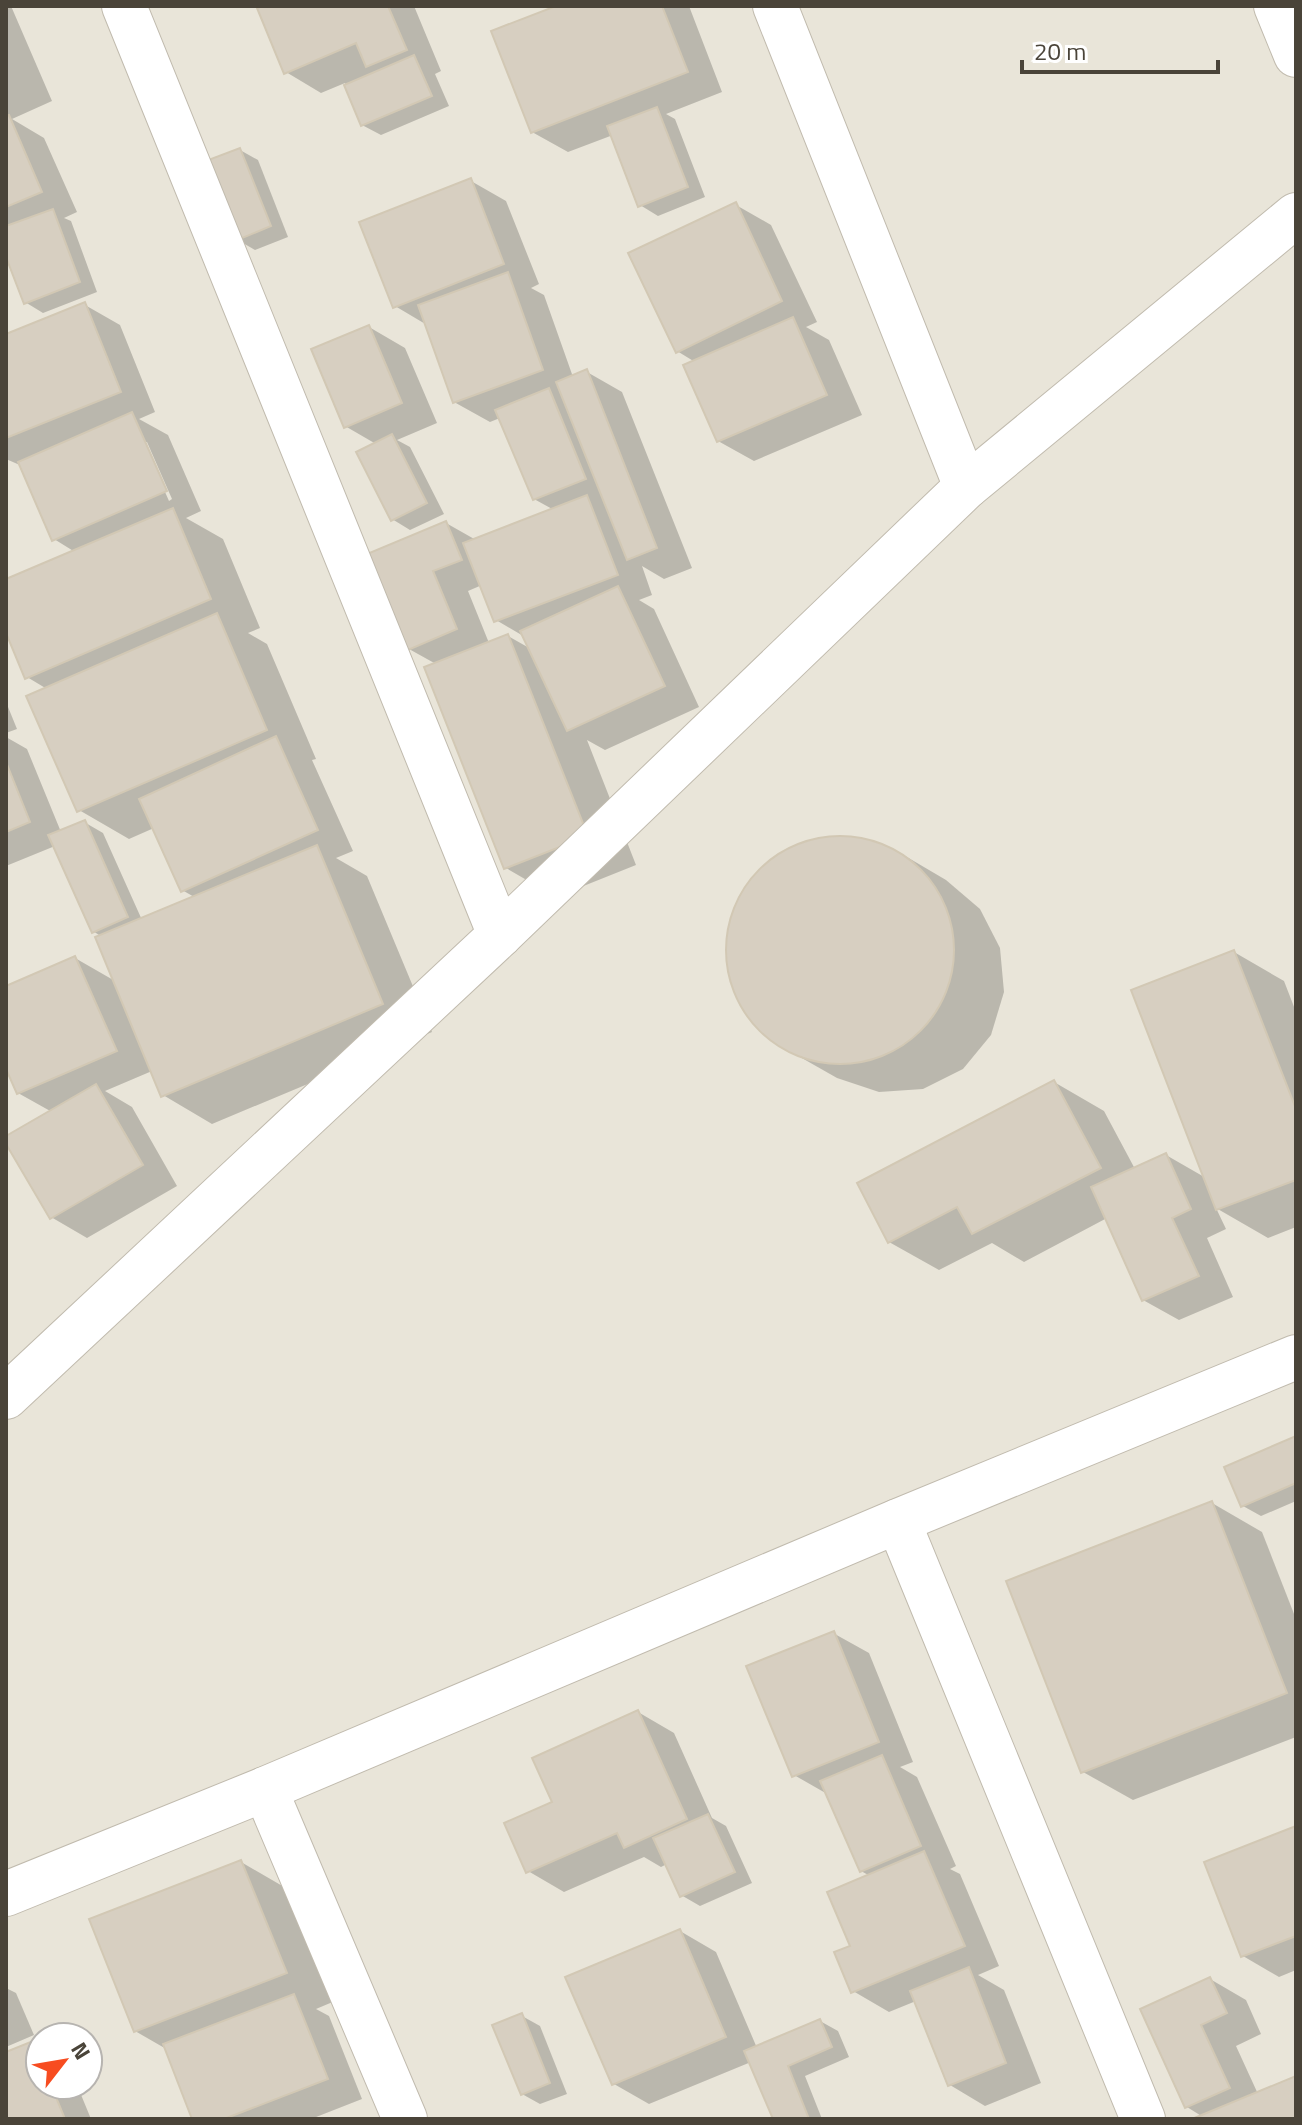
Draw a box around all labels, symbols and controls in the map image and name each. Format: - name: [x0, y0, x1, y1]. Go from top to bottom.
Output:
- scale bar: [1022, 24, 1218, 74]
- text: 20 m: [1034, 33, 1086, 69]
- north arrow: [24, 2021, 104, 2101]
- text: N: [63, 2035, 100, 2066]

